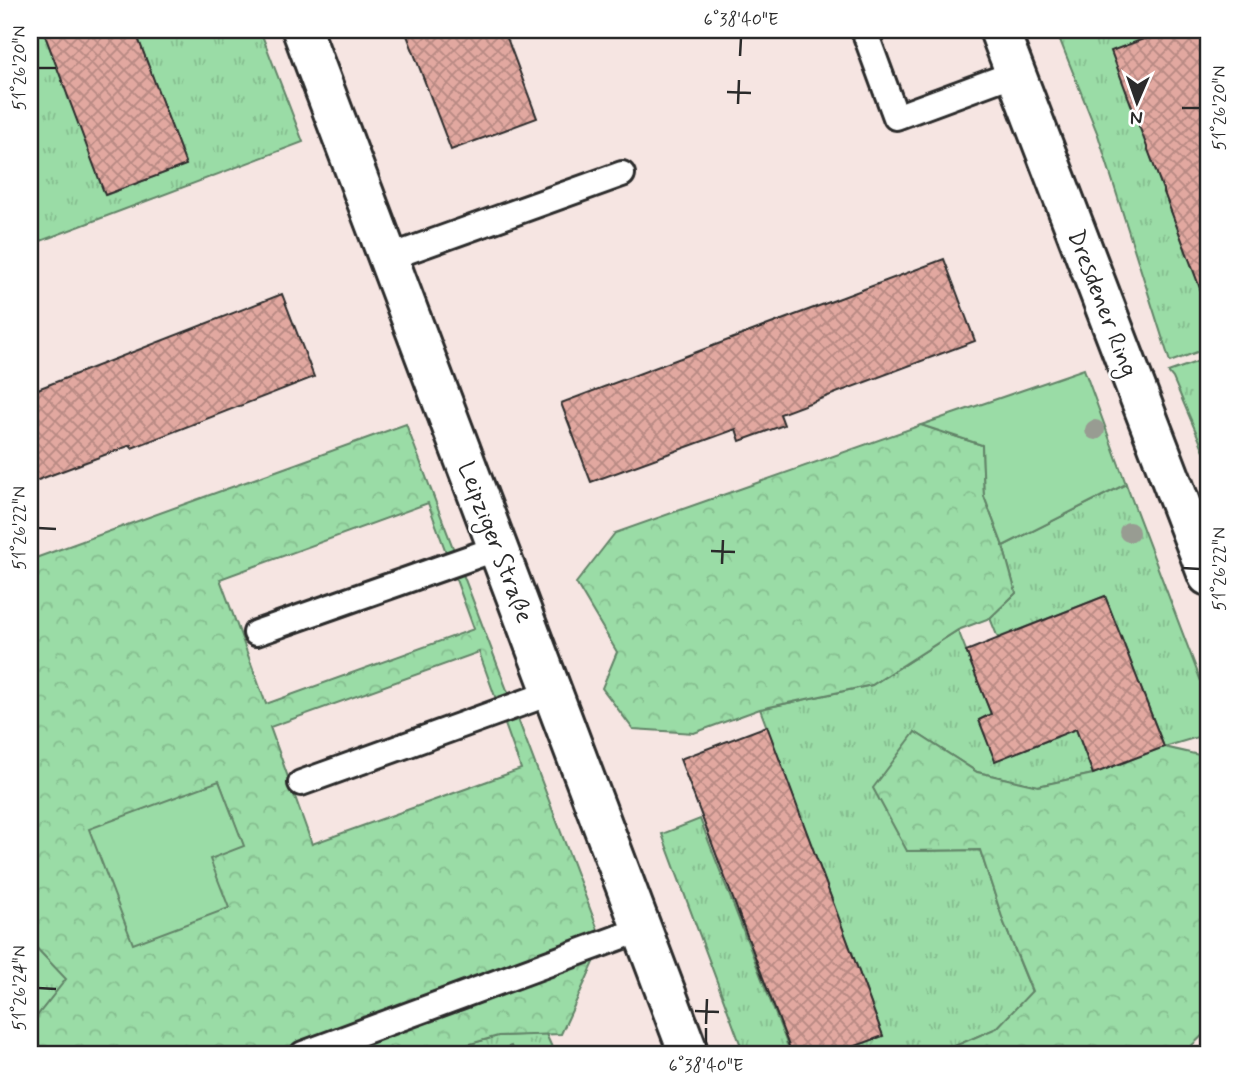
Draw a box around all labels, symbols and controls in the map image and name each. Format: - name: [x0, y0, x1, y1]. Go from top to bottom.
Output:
- text: 6°38'40"E: [704, 8, 778, 32]
- text: 51°26'20"N: [8, 26, 32, 110]
- north arrow: [1102, 66, 1172, 136]
- text: 51°26'20"N: [1208, 66, 1232, 150]
- text: N: [1130, 105, 1143, 130]
- street label: Dresdener Ring: [1057, 226, 1144, 382]
- street label: Leipziger Straße: [448, 458, 540, 628]
- text: 51°26'22"N: [8, 486, 32, 570]
- text: 51°26'22"N: [1208, 527, 1232, 611]
- text: 51°26'24"N: [8, 945, 32, 1031]
- text: 6°38'40"E: [669, 1054, 743, 1078]

